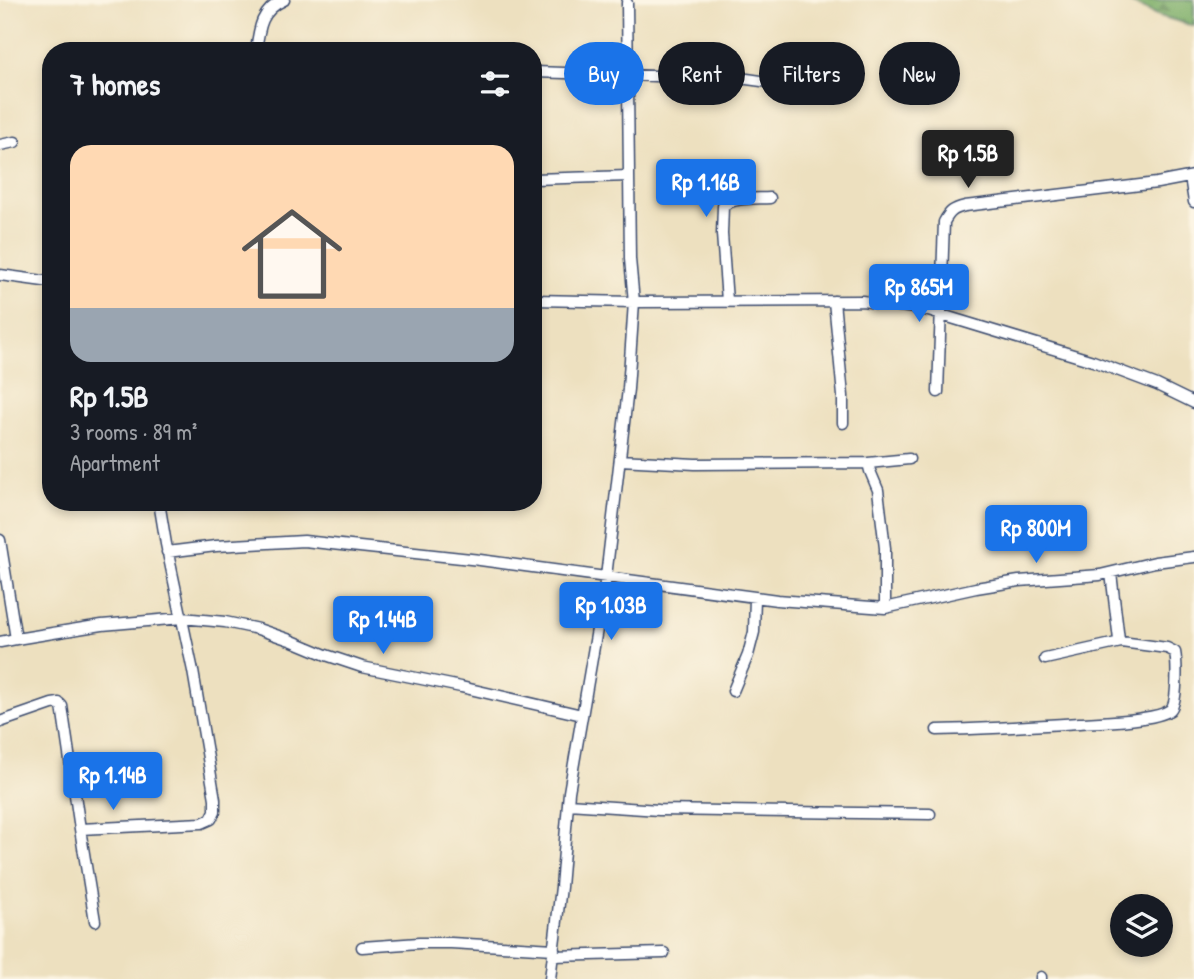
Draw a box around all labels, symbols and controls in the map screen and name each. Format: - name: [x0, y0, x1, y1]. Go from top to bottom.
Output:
- chip: Buy: [564, 42, 644, 105]
- chip: Rent: [658, 42, 745, 105]
- chip: Filters: [759, 42, 865, 105]
- chip: New: [879, 42, 960, 105]
- text: 7 homes: [70, 64, 160, 104]
- icon: filters: [476, 65, 514, 103]
- pin: Rp 1.5B: [903, 130, 1033, 190]
- text: Rp 1.5B: [938, 137, 998, 168]
- pin: Rp 1.16B: [634, 160, 778, 219]
- text: Rp 1.16B: [672, 166, 740, 197]
- icon: home: [229, 191, 355, 317]
- pin: Rp 865M: [854, 264, 984, 324]
- text: Rp 865M: [885, 271, 953, 302]
- text: Rp 1.5B: [70, 376, 149, 416]
- text: 3 rooms · 89 m²: [70, 416, 197, 447]
- text: Apartment: [70, 447, 160, 478]
- pin: Rp 800M: [971, 505, 1101, 565]
- text: Rp 800M: [1001, 512, 1071, 543]
- pin: Rp 1.03B: [539, 582, 683, 642]
- text: Rp 1.03B: [575, 589, 647, 620]
- pin: Rp 1.44B: [311, 596, 455, 656]
- text: Rp 1.44B: [349, 603, 417, 634]
- pin: Rp 1.14B: [41, 752, 185, 812]
- text: Rp 1.14B: [79, 759, 147, 790]
- map controls: [1110, 894, 1173, 957]
- button: layers: [1110, 894, 1173, 957]

